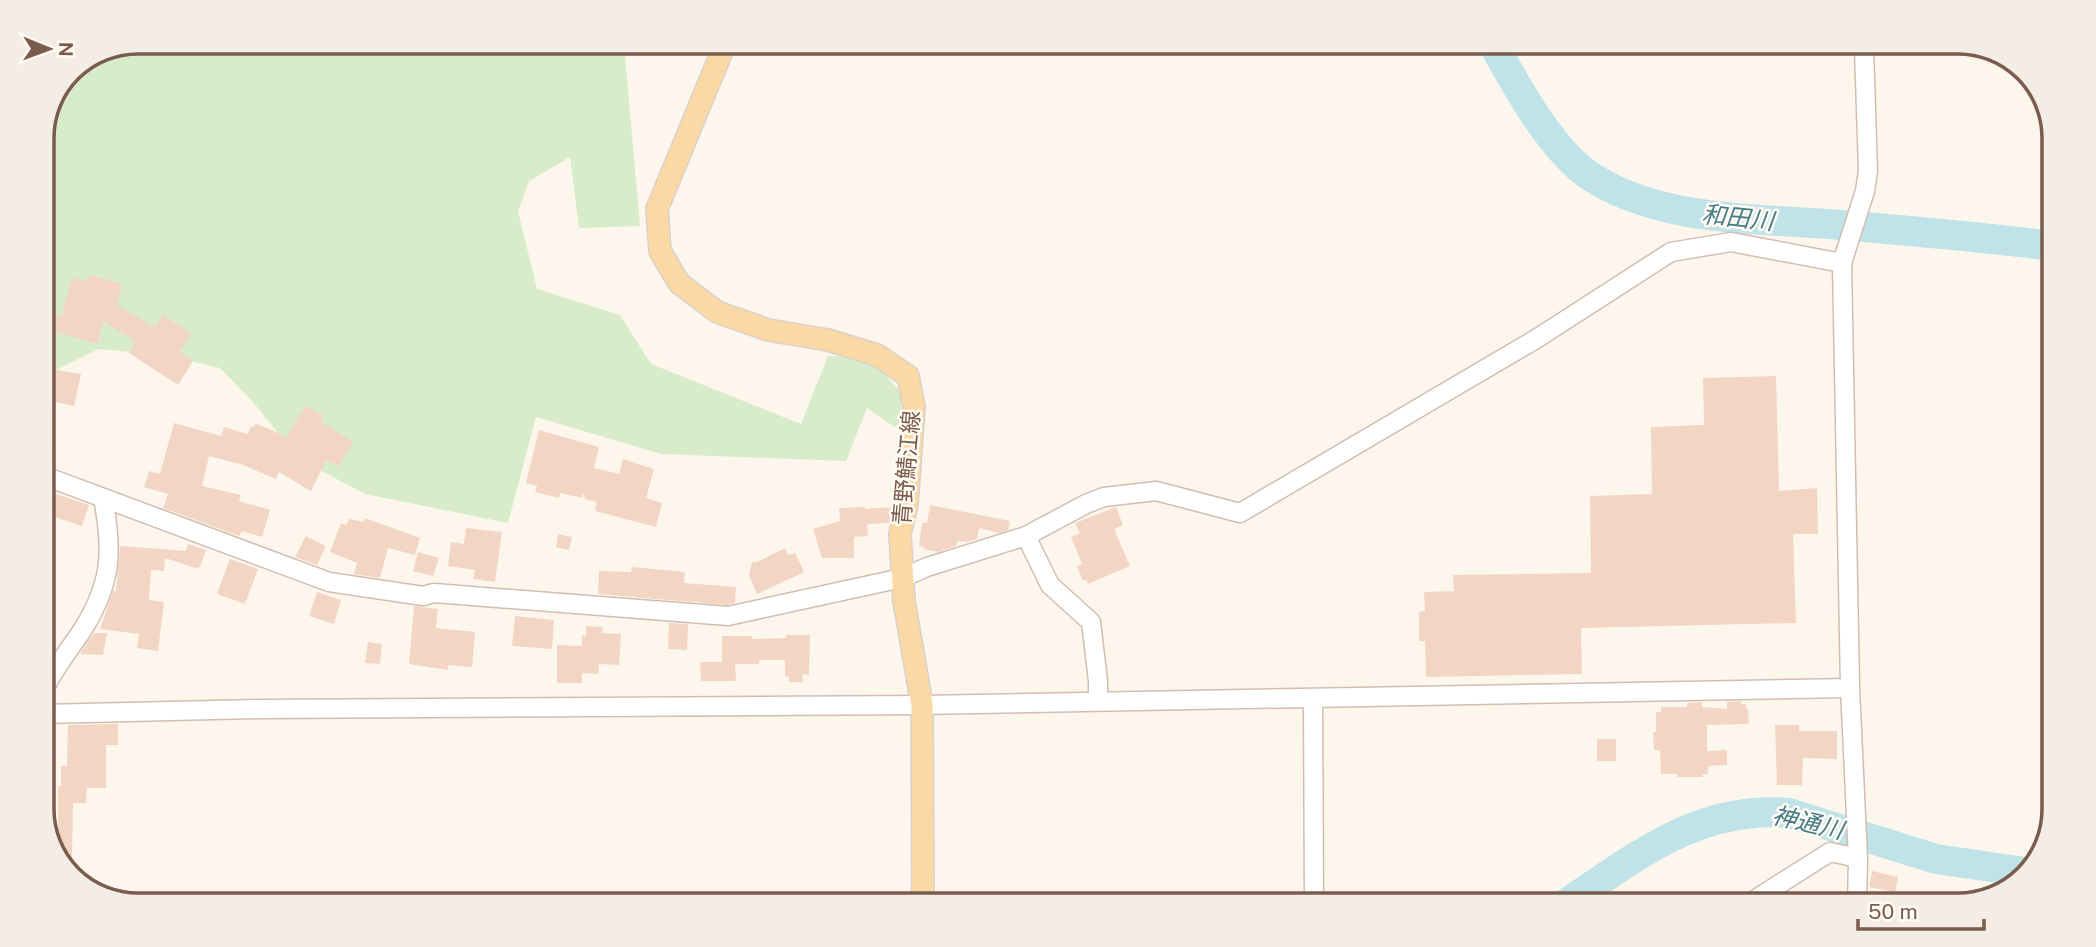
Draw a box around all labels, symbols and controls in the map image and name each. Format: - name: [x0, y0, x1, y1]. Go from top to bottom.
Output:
- north arrow: [14, 14, 84, 84]
- text: N: [55, 42, 77, 57]
- water label: 和田川: [1701, 199, 1778, 235]
- street label: 青野鯖江線: [888, 410, 924, 526]
- water label: 神通川: [1770, 800, 1849, 844]
- scale bar: [1858, 888, 1984, 932]
- text: 50 m: [1868, 899, 1918, 924]

